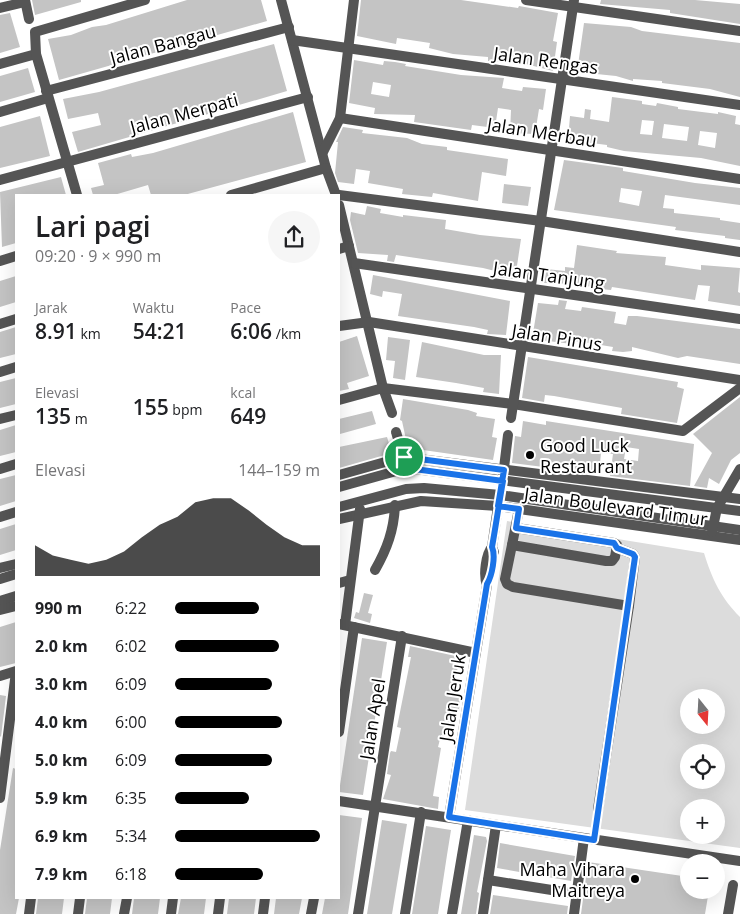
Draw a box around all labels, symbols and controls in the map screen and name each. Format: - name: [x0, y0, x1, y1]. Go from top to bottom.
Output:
- street label: Jalan Bangau: [106, 18, 219, 70]
- street label: Jalan Rengas: [490, 40, 600, 79]
- street label: Jalan Merpati: [125, 87, 241, 139]
- street label: Jalan Merbau: [483, 111, 599, 153]
- text: Lari pagi: [35, 207, 151, 245]
- button: share: [268, 211, 320, 263]
- text: 09:20 · 9 × 990 m: [35, 245, 161, 267]
- street label: Jalan Tanjung: [490, 255, 607, 295]
- text: Jarak: [35, 298, 67, 317]
- text: Waktu: [133, 298, 174, 317]
- text: Pace: [230, 298, 261, 317]
- text: 8.91: [35, 317, 77, 345]
- text: 54:21: [133, 317, 186, 345]
- text: 6:06: [230, 317, 272, 345]
- street label: Jalan Pinus: [508, 318, 604, 356]
- text: km: [77, 324, 101, 343]
- text: /km: [272, 324, 301, 343]
- text: Elevasi: [35, 383, 79, 402]
- text: kcal: [230, 383, 256, 402]
- text: 155: [133, 393, 169, 421]
- text: bpm: [169, 400, 202, 419]
- text: 135: [35, 402, 71, 430]
- text: 649: [230, 402, 266, 430]
- text: m: [71, 409, 88, 428]
- place label: Good Luck Restaurant: [540, 433, 632, 478]
- pin: [383, 436, 425, 478]
- icon: arrive: [390, 443, 418, 471]
- marker: Good Luck Restaurant: [524, 449, 536, 461]
- text: Elevasi: [35, 459, 85, 481]
- text: 144–159 m: [238, 459, 320, 481]
- street label: Jalan Boulevard Timur: [521, 481, 710, 531]
- text: 990 m: [35, 597, 82, 619]
- text: 6:22: [115, 597, 147, 619]
- text: 2.0 km: [35, 635, 88, 657]
- text: 6:02: [115, 635, 147, 657]
- street label: Jalan Jeruk: [433, 652, 471, 745]
- text: 3.0 km: [35, 673, 88, 695]
- text: 6:09: [115, 673, 147, 695]
- street label: Jalan Apel: [353, 677, 390, 763]
- north arrow: [680, 689, 725, 734]
- map controls: [680, 689, 725, 899]
- text: 4.0 km: [35, 711, 88, 733]
- text: 6:00: [115, 711, 147, 733]
- button: locate: [680, 744, 725, 789]
- text: 5.0 km: [35, 749, 88, 771]
- text: 6:09: [115, 749, 147, 771]
- text: 5.9 km: [35, 787, 88, 809]
- text: 6:35: [115, 787, 147, 809]
- button: +: [680, 799, 725, 844]
- text: 6.9 km: [35, 825, 88, 847]
- text: 5:34: [115, 825, 147, 847]
- button: −: [680, 854, 725, 899]
- place label: Maha Vihara Maitreya: [519, 857, 625, 902]
- text: 7.9 km: [35, 863, 88, 885]
- text: 6:18: [115, 863, 147, 885]
- marker: Maha Vihara Maitreya: [629, 873, 641, 885]

